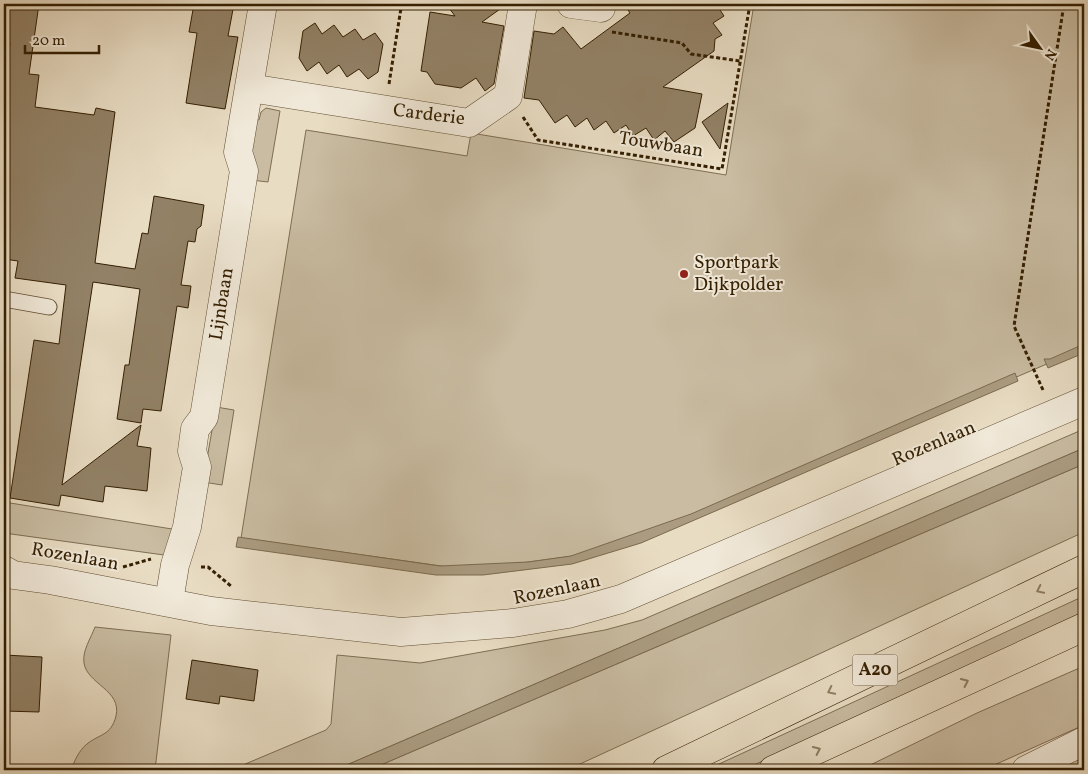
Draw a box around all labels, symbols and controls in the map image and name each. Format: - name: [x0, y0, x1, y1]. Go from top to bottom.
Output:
- scale bar: [25, 22, 99, 54]
- north arrow: [1016, 22, 1066, 72]
- text: 20 m: [32, 31, 65, 52]
- text: N: [1039, 45, 1060, 64]
- street label: Carderie: [392, 98, 466, 132]
- street label: Touwbaan: [617, 125, 705, 165]
- place label: Sportpark Dijkpolder: [694, 250, 783, 298]
- street label: Lijnbaan: [203, 266, 241, 342]
- marker: Sportpark Dijkpolder: [678, 268, 690, 280]
- street label: Rozenlaan: [888, 415, 980, 473]
- street label: Rozenlaan: [29, 537, 121, 577]
- street label: Rozenlaan: [511, 568, 603, 612]
- one-way arrow: [1036, 584, 1045, 594]
- road number: A20: [852, 654, 898, 686]
- one-way arrow: [960, 678, 969, 688]
- one-way arrow: [827, 685, 836, 695]
- one-way arrow: [812, 745, 821, 756]

